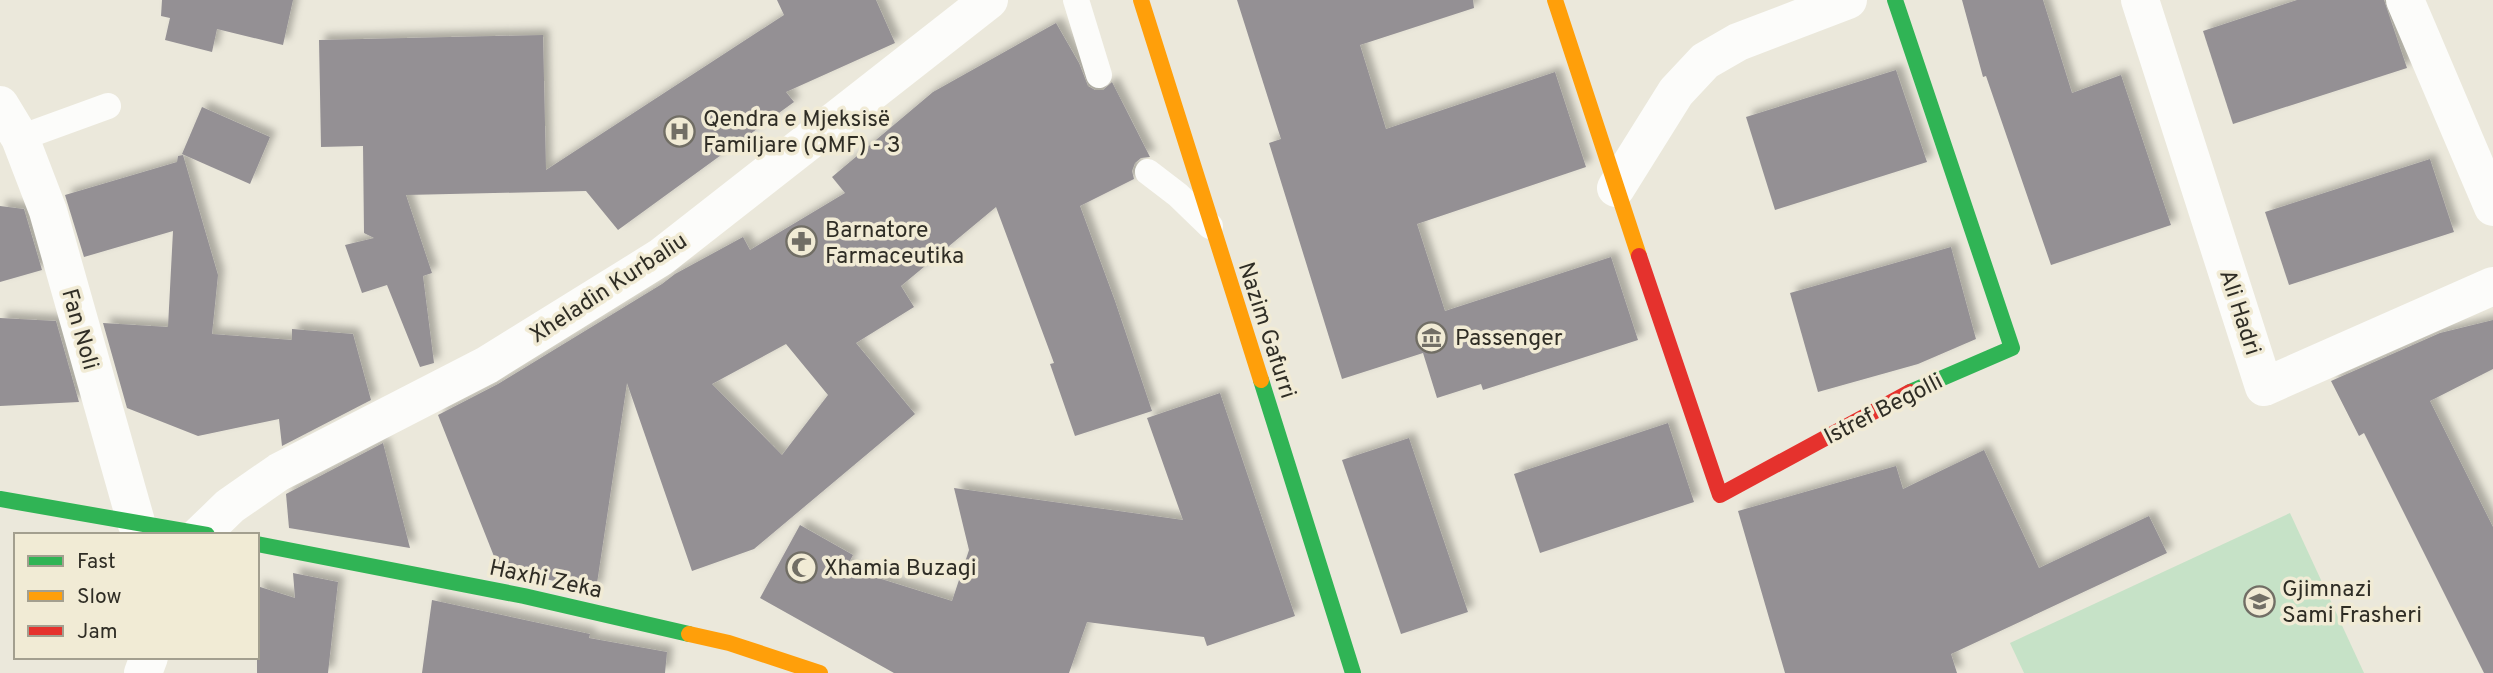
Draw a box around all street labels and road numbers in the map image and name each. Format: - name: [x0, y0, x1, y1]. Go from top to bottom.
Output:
- street label: Xheladin Kurbaliu: [525, 227, 694, 351]
- street label: Nazim Gafurri: [1230, 259, 1301, 403]
- street label: Ali Hadri: [2211, 266, 2266, 359]
- street label: Fan Noli: [53, 286, 104, 374]
- street label: Istref Begolli: [1820, 368, 1948, 453]
- street label: Haxhi Zeka: [486, 554, 605, 607]

